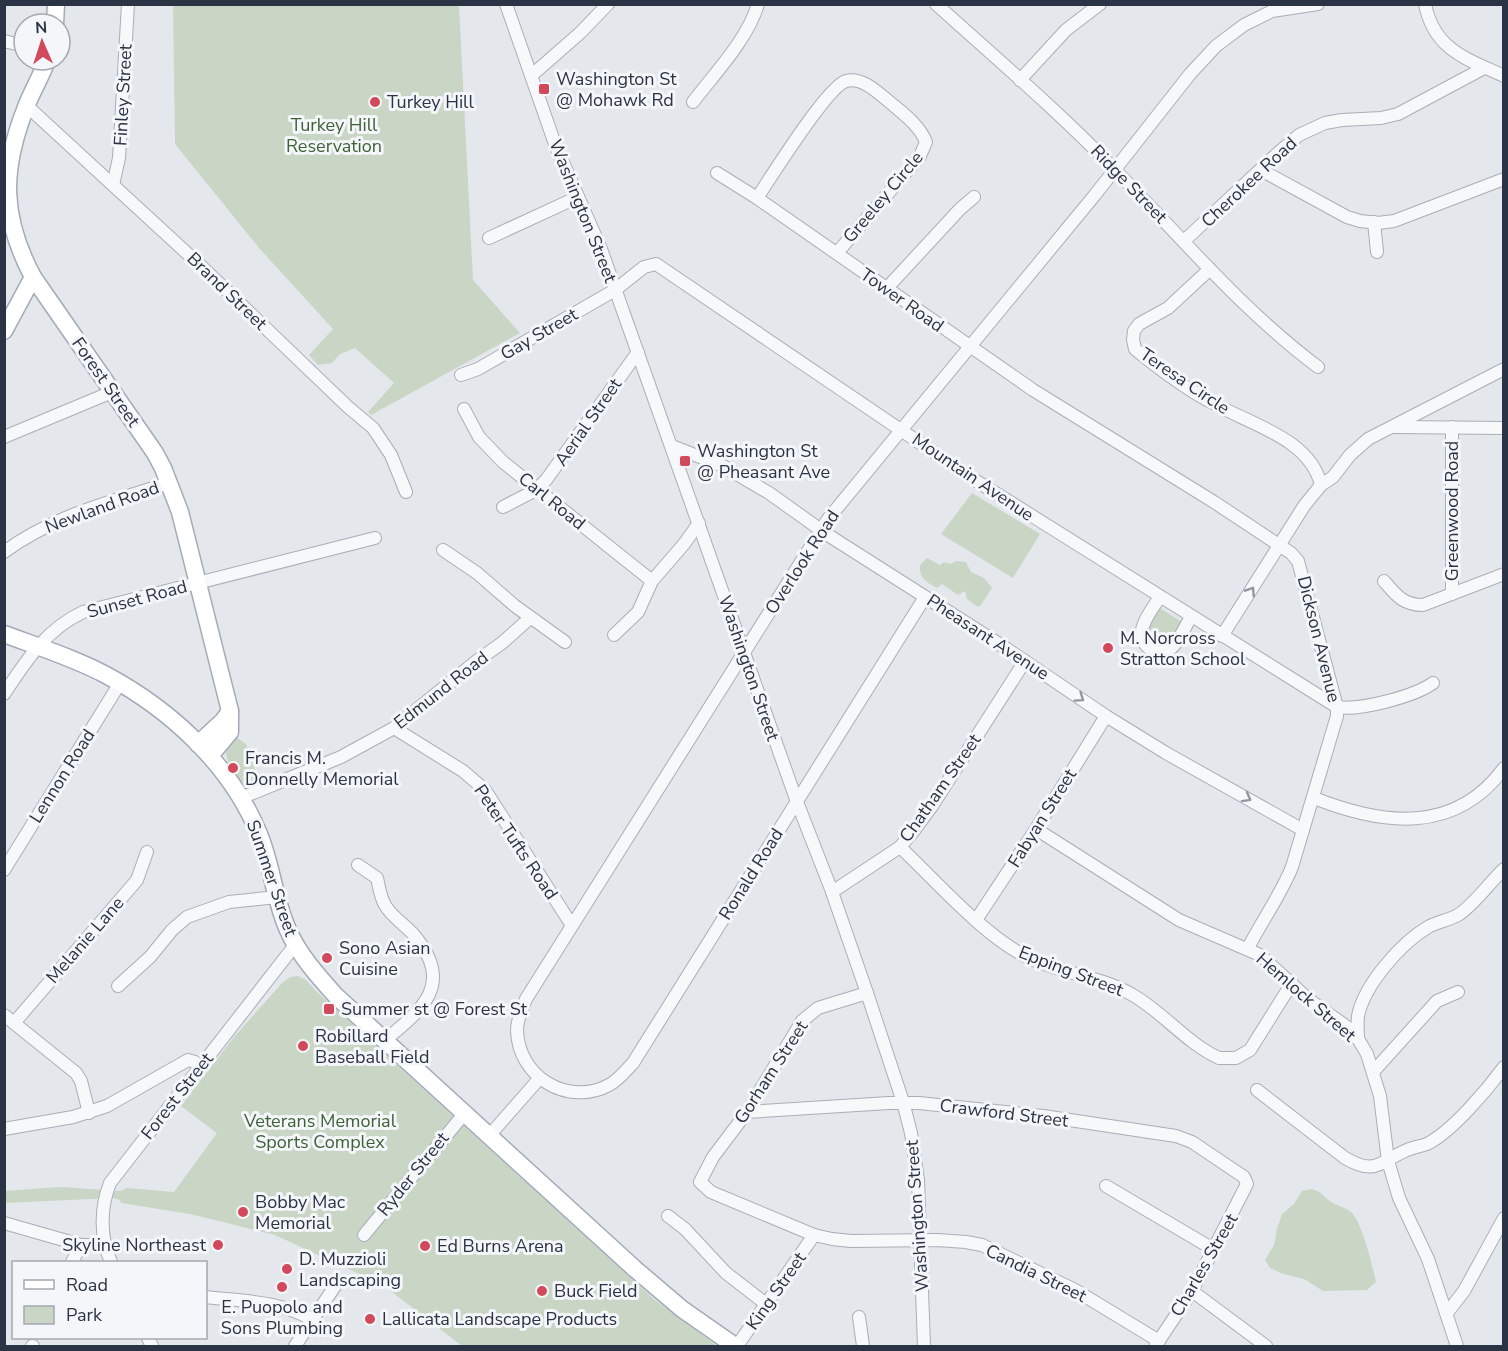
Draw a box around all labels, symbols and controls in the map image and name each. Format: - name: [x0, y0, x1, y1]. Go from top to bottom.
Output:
- north arrow: [12, 12, 72, 72]
- text: N: [35, 17, 48, 39]
- street label: Finley Street: [108, 43, 138, 147]
- place label: Washington St @ Mohawk Rd: [556, 67, 677, 112]
- marker: Washington St @ Mohawk Rd: [537, 82, 551, 96]
- place label: Turkey Hill: [387, 90, 474, 114]
- marker: Turkey Hill: [368, 95, 382, 109]
- park label: Turkey Hill Reservation: [286, 113, 382, 158]
- street label: Cherokee Road: [1196, 131, 1302, 233]
- street label: Washington Street: [543, 136, 623, 287]
- street label: Ridge Street: [1085, 139, 1173, 229]
- street label: Greeley Circle: [838, 146, 928, 248]
- street label: Brand Street: [182, 247, 273, 336]
- street label: Tower Road: [855, 262, 949, 338]
- street label: Gay Street: [496, 302, 583, 366]
- street label: Forest Street: [66, 333, 146, 432]
- street label: Teresa Circle: [1135, 342, 1235, 420]
- street label: Aerial Street: [549, 373, 627, 471]
- street label: Mountain Avenue: [907, 427, 1039, 527]
- place label: Washington St @ Pheasant Ave: [697, 439, 830, 484]
- street label: Greenwood Road: [1440, 441, 1464, 581]
- marker: Washington St @ Pheasant Ave: [678, 454, 692, 468]
- street label: Carl Road: [514, 467, 590, 535]
- street label: Newland Road: [42, 475, 162, 539]
- street label: Overlook Road: [759, 505, 845, 619]
- street label: Dickson Avenue: [1292, 573, 1346, 705]
- street label: Sunset Road: [84, 574, 190, 624]
- one-way arrow: [1244, 587, 1256, 597]
- street label: Pheasant Avenue: [922, 588, 1054, 686]
- street label: Washington Street: [713, 592, 785, 745]
- place label: M. Norcross Stratton School: [1120, 626, 1246, 671]
- marker: M. Norcross Stratton School: [1101, 641, 1115, 655]
- street label: Edmund Road: [389, 646, 493, 734]
- one-way arrow: [1073, 691, 1084, 702]
- street label: Lennon Road: [24, 725, 100, 827]
- street label: Chatham Street: [894, 728, 987, 847]
- place label: Francis M. Donnelly Memorial: [245, 746, 399, 791]
- marker: Francis M. Donnelly Memorial: [226, 761, 240, 775]
- street label: Fabyan Street: [1002, 764, 1082, 872]
- street label: Peter Tufts Road: [469, 780, 563, 904]
- one-way arrow: [1241, 791, 1251, 802]
- street label: Summer Street: [241, 817, 303, 940]
- street label: Ronald Road: [713, 824, 789, 924]
- street label: Melanie Lane: [41, 892, 129, 988]
- place label: Sono Asian Cuisine: [339, 936, 431, 981]
- street label: Epping Street: [1015, 940, 1127, 1002]
- street label: Hemlock Street: [1251, 947, 1362, 1048]
- marker: Sono Asian Cuisine: [320, 951, 334, 965]
- place label: Summer st @ Forest St: [341, 997, 528, 1021]
- marker: Summer st @ Forest St: [322, 1002, 336, 1016]
- street label: Gorham Street: [729, 1015, 814, 1128]
- place label: Robillard Baseball Field: [315, 1024, 430, 1069]
- marker: Robillard Baseball Field: [296, 1039, 310, 1053]
- street label: Forest Street: [136, 1047, 219, 1144]
- street label: Crawford Street: [938, 1093, 1070, 1133]
- park label: Veterans Memorial Sports Complex: [243, 1109, 397, 1154]
- street label: Ryder Street: [372, 1127, 455, 1221]
- street label: Washington Street: [900, 1138, 934, 1293]
- place label: Bobby Mac Memorial: [255, 1190, 345, 1235]
- marker: Bobby Mac Memorial: [236, 1205, 250, 1219]
- street label: Charles Street: [1165, 1208, 1244, 1321]
- place label: Skyline Northeast: [62, 1233, 207, 1257]
- place label: Ed Burns Arena: [437, 1234, 564, 1258]
- marker: Skyline Northeast: [211, 1238, 225, 1252]
- street label: Candia Street: [982, 1238, 1091, 1308]
- marker: Ed Burns Arena: [418, 1239, 432, 1253]
- place label: D. Muzzioli Landscaping: [299, 1247, 401, 1292]
- street label: King Street: [740, 1247, 812, 1335]
- legend: [12, 1261, 207, 1339]
- marker: D. Muzzioli Landscaping: [280, 1262, 294, 1276]
- text: Road: [66, 1273, 108, 1297]
- place label: Buck Field: [554, 1279, 638, 1303]
- marker: E. Puopolo and Sons Plumbing: [275, 1280, 289, 1294]
- marker: Buck Field: [535, 1284, 549, 1298]
- place label: E. Puopolo and Sons Plumbing: [221, 1295, 343, 1340]
- text: Park: [66, 1303, 103, 1327]
- place label: Lallicata Landscape Products: [382, 1307, 617, 1331]
- marker: Lallicata Landscape Products: [363, 1312, 377, 1326]

